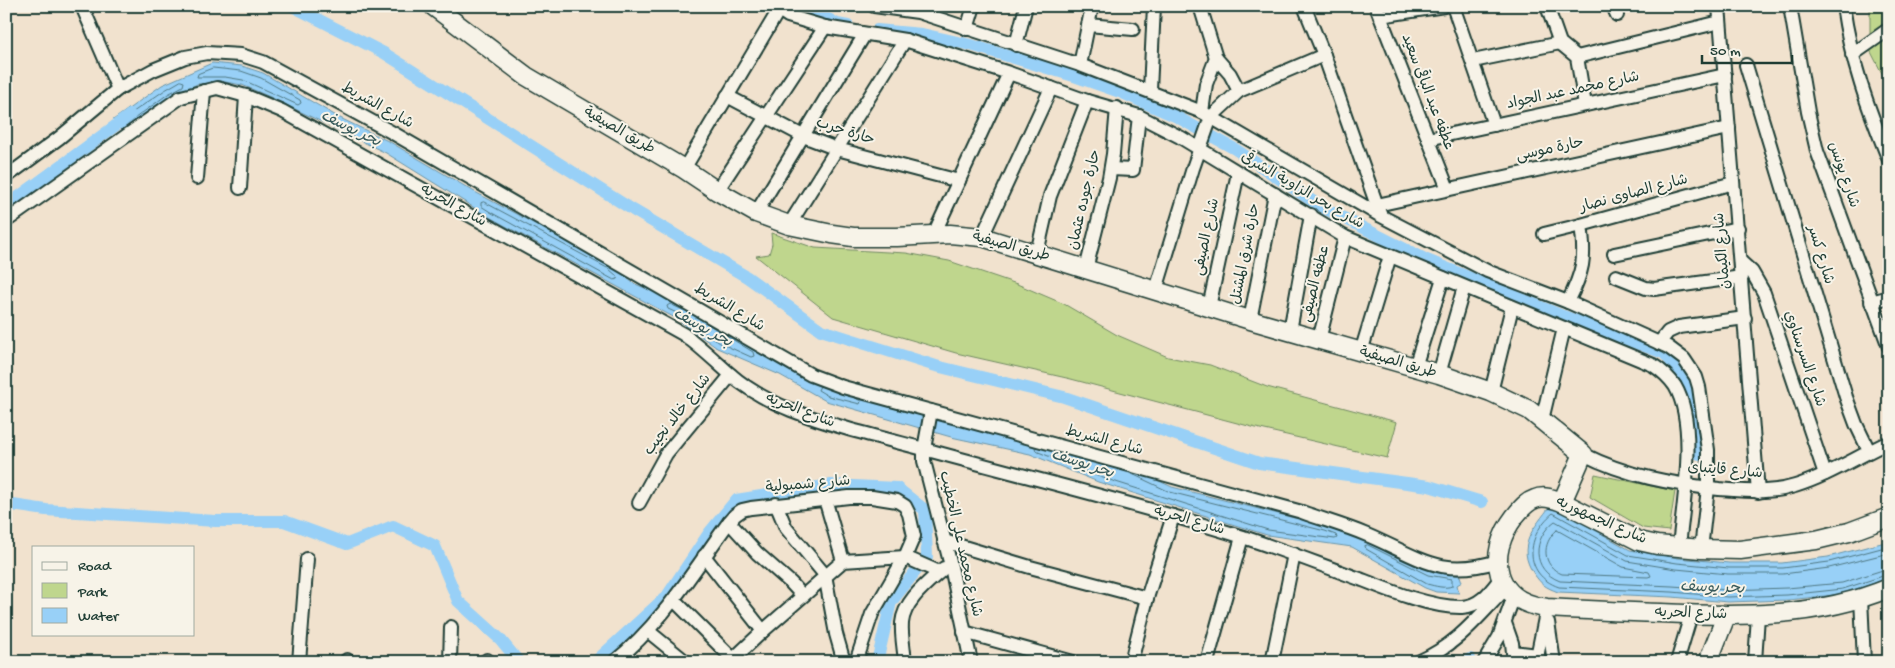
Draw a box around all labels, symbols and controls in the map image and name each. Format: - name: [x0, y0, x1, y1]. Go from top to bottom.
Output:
- street label: عطفه عبد الباقى سعيد: [1397, 30, 1461, 153]
- scale bar: [1702, 32, 1792, 64]
- text: 50 m: [1710, 43, 1741, 61]
- street label: شارع محمد عبد الجواد: [1505, 68, 1641, 114]
- street label: شارع الشريط: [338, 79, 416, 133]
- street label: طريق الصيفية: [580, 103, 658, 159]
- water label: بحر يوسف: [317, 107, 383, 153]
- street label: حارة حرب: [813, 114, 877, 150]
- street label: حارة موسى: [1514, 134, 1586, 166]
- street label: شارع يونس: [1823, 140, 1863, 210]
- street label: شارع بحر الزاوية الشرقى: [1237, 145, 1369, 234]
- street label: حارة جوده عثمان: [1065, 148, 1105, 252]
- street label: شارع الصاوى نصار: [1577, 171, 1690, 217]
- street label: شارع الحريه: [417, 181, 489, 231]
- street label: شارع الصيفى: [1190, 197, 1224, 277]
- street label: حارة شرق المشتل: [1227, 202, 1265, 306]
- street label: شارع الكيمان: [1711, 212, 1735, 290]
- street label: شارع كسر: [1802, 222, 1837, 286]
- street label: طريق الصيفية: [970, 228, 1052, 266]
- street label: عطفه الصيفى: [1298, 244, 1334, 324]
- street label: شارع الشريط: [690, 280, 768, 336]
- water label: بحر يوسف: [669, 305, 735, 353]
- street label: شارع السرسناوي: [1779, 309, 1829, 409]
- street label: طريق الصيفية: [1357, 343, 1439, 383]
- street label: شارع خالد نجيب: [641, 371, 715, 459]
- street label: شارع الحريه: [763, 390, 837, 432]
- street label: شارع الشريط: [1063, 422, 1145, 460]
- water label: بحر يوسف: [1048, 446, 1116, 484]
- street label: شارع قايتباى: [1687, 459, 1763, 483]
- street label: شارع محمد على الخطيب: [934, 469, 986, 619]
- street label: شارع شمبولية: [765, 472, 851, 498]
- street label: شارع الجمهوريه: [1553, 493, 1649, 549]
- street label: شارع الحريه: [1152, 502, 1226, 540]
- legend: [32, 546, 195, 636]
- text: Road: [78, 558, 112, 576]
- water label: بحر يوسف: [1679, 578, 1745, 600]
- text: Park: [77, 584, 108, 602]
- street label: شارع الحريه: [1654, 604, 1728, 624]
- text: Water: [78, 608, 120, 626]

